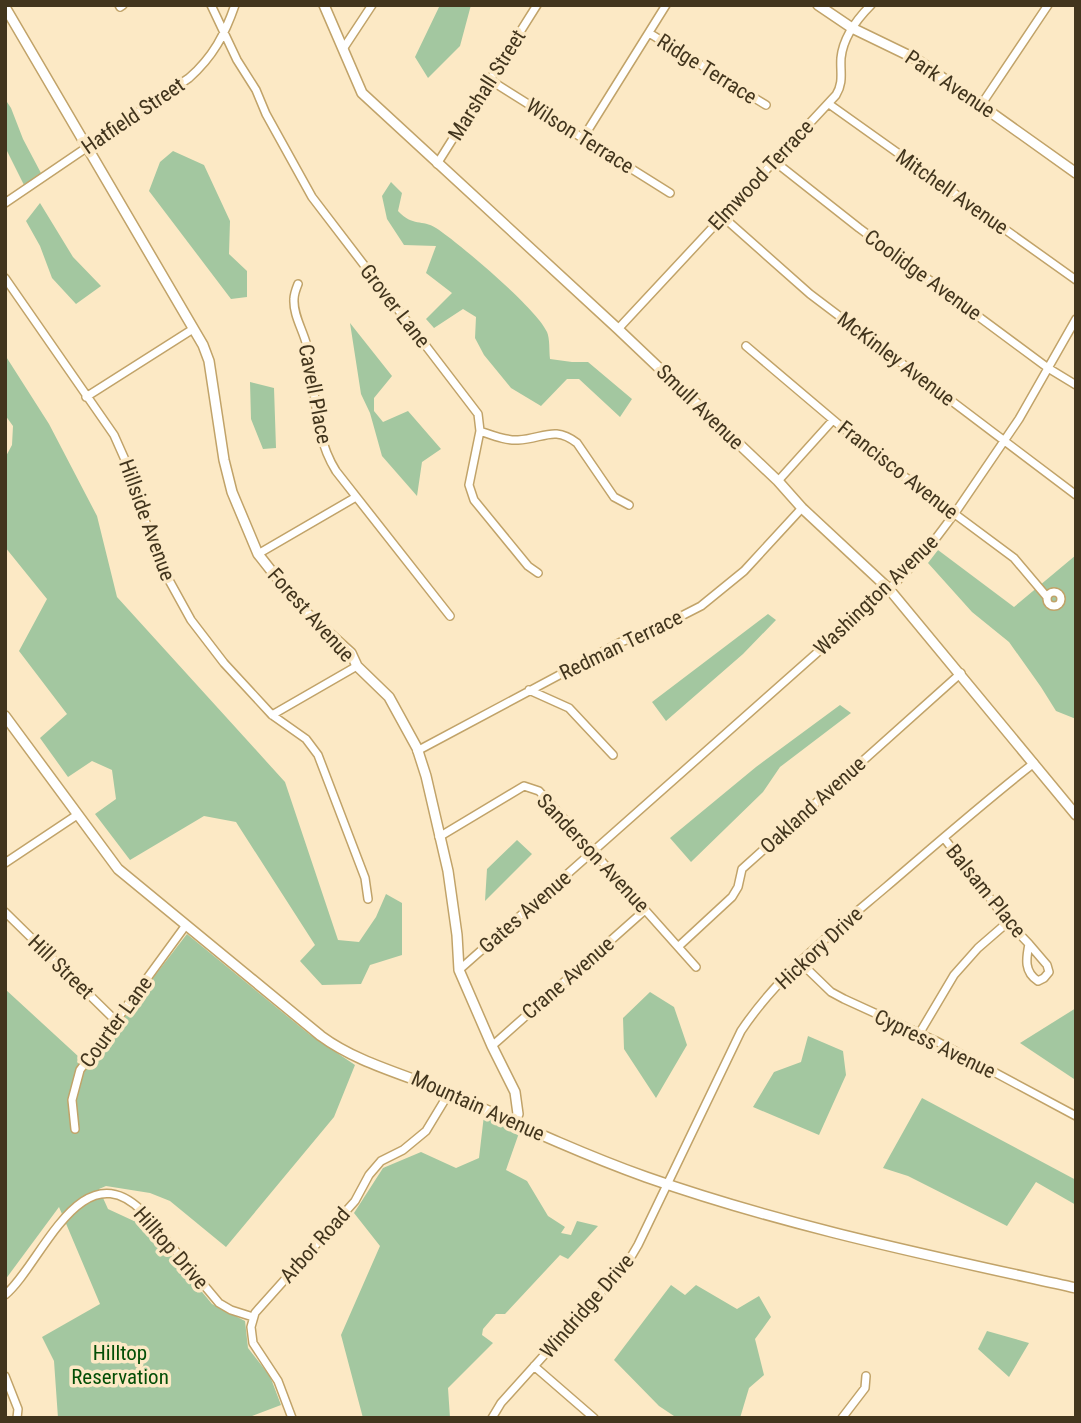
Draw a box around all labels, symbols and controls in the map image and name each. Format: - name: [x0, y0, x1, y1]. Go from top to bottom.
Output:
- street label: Marshall Street: [444, 25, 530, 145]
- street label: Ridge Terrace: [653, 29, 761, 109]
- street label: Park Avenue: [901, 45, 999, 123]
- street label: Hatfield Street: [77, 73, 189, 159]
- street label: Wilson Terrace: [522, 93, 638, 179]
- street label: Elmwood Terrace: [704, 115, 818, 235]
- street label: Mitchell Avenue: [891, 144, 1013, 240]
- street label: Coolidge Avenue: [860, 225, 986, 326]
- street label: Grover Lane: [355, 260, 435, 352]
- street label: McKinley Avenue: [833, 307, 959, 411]
- street label: Cavell Place: [294, 342, 336, 446]
- street label: Smull Avenue: [651, 360, 749, 455]
- street label: Francisco Avenue: [833, 416, 963, 524]
- street label: Hillside Avenue: [114, 456, 180, 584]
- street label: Washington Avenue: [809, 530, 943, 660]
- street label: Forest Avenue: [263, 563, 359, 667]
- street label: Redman Terrace: [556, 605, 686, 685]
- street label: Oakland Avenue: [756, 752, 871, 858]
- street label: Sanderson Avenue: [532, 789, 654, 917]
- street label: Balsam Place: [941, 840, 1031, 942]
- street label: Gates Avenue: [474, 866, 576, 958]
- street label: Hickory Drive: [771, 902, 867, 994]
- street label: Hill Street: [23, 930, 99, 1004]
- street label: Crane Avenue: [517, 932, 619, 1024]
- street label: Courter Lane: [75, 972, 157, 1072]
- street label: Cypress Avenue: [871, 1004, 999, 1084]
- street label: Mountain Avenue: [408, 1066, 548, 1146]
- street label: Hilltop Drive: [129, 1202, 213, 1294]
- street label: Arbor Road: [275, 1202, 355, 1288]
- street label: Windridge Drive: [535, 1249, 639, 1363]
- park label: Hilltop Reservation: [71, 1341, 169, 1389]

